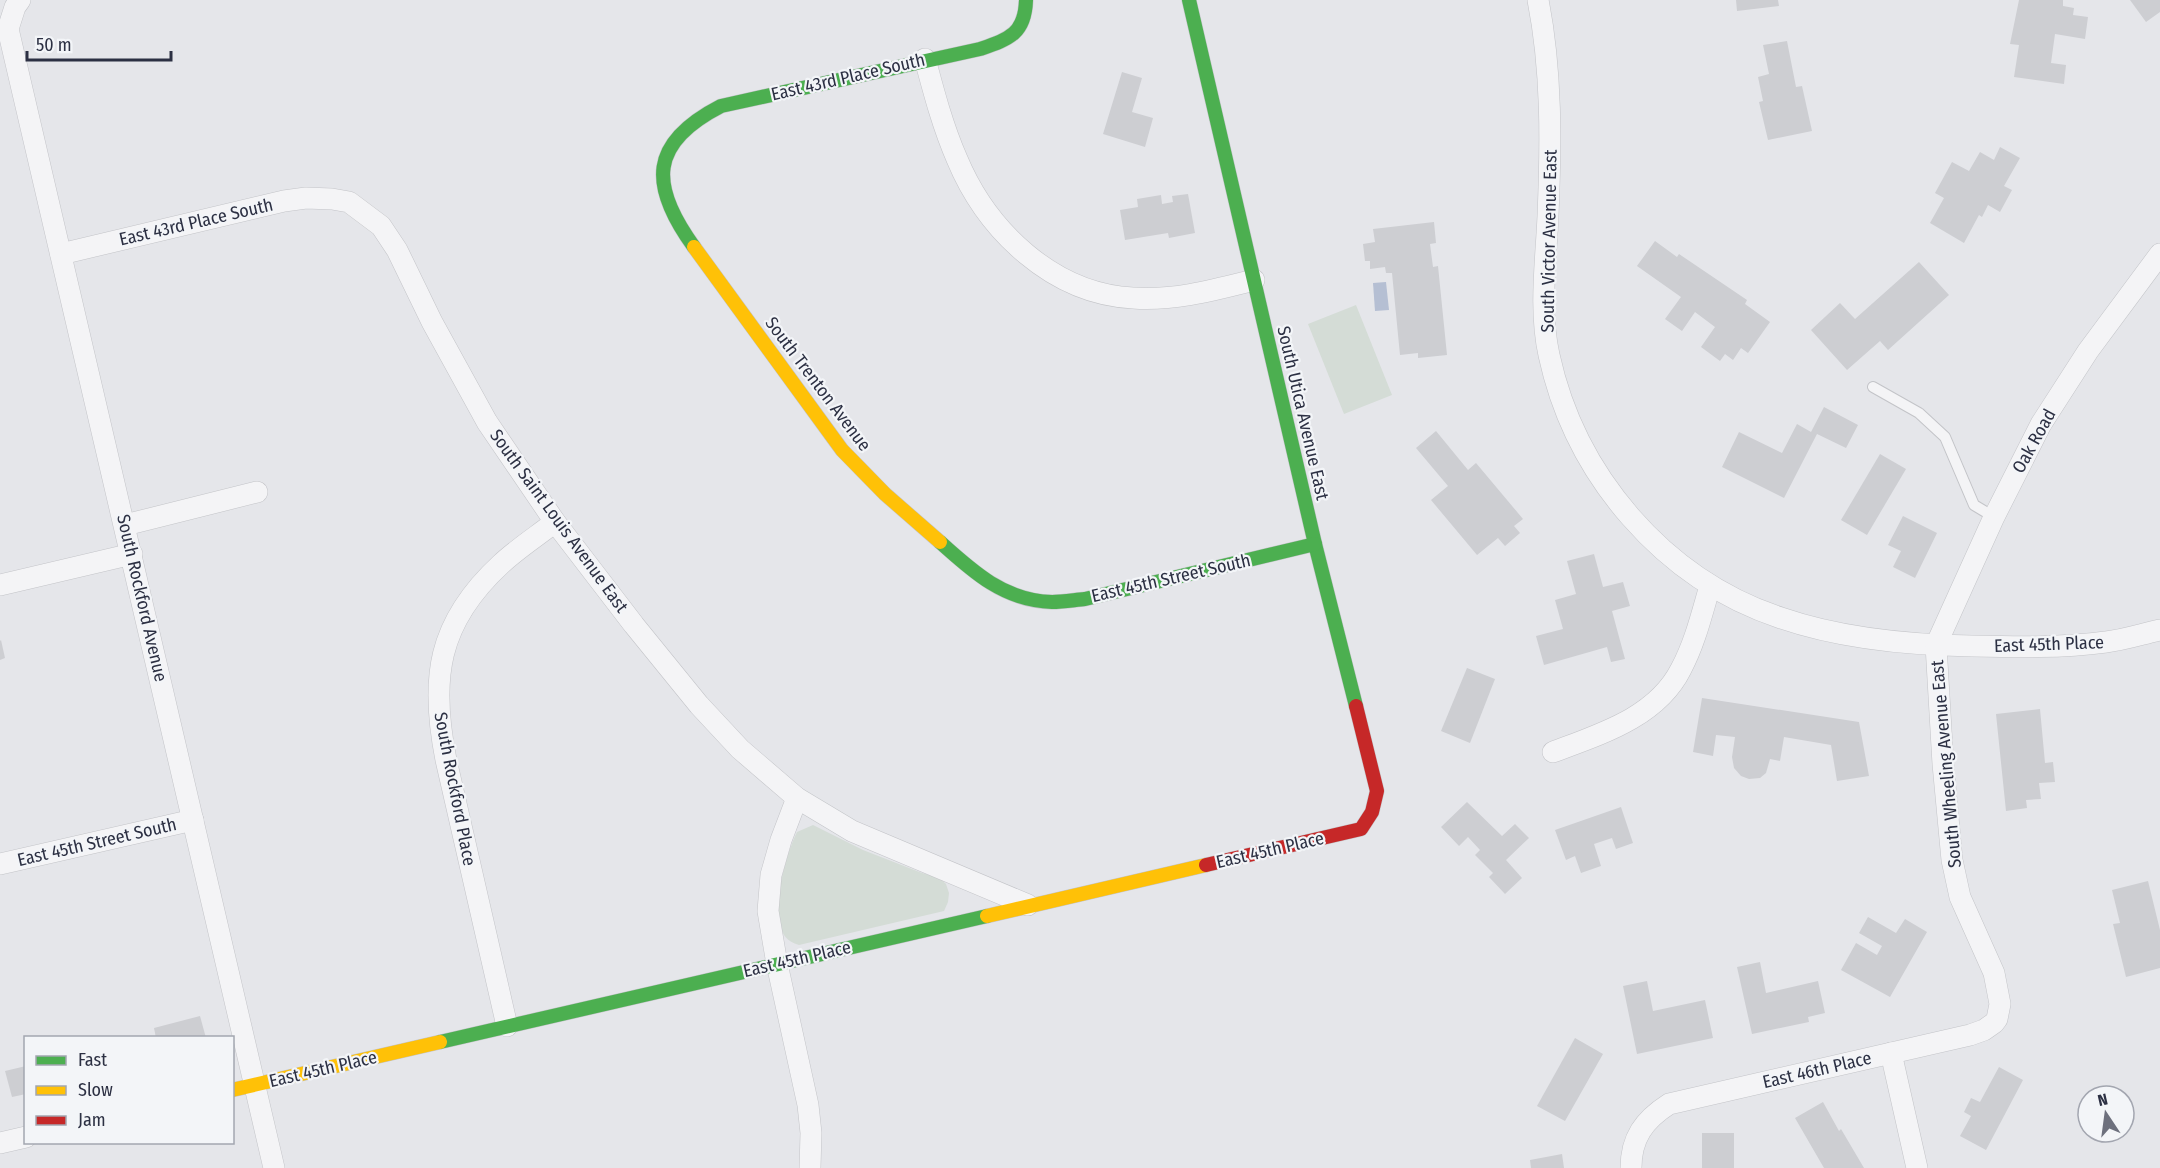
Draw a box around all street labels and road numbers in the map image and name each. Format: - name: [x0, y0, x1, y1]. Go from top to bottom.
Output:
- street label: East 43rd Place South: [769, 49, 927, 105]
- street label: South Victor Avenue East: [1536, 149, 1562, 333]
- street label: East 43rd Place South: [117, 194, 275, 250]
- street label: South Trenton Avenue: [760, 313, 876, 455]
- street label: South Utica Avenue East: [1272, 324, 1334, 502]
- street label: Oak Road: [2007, 405, 2061, 477]
- street label: South Saint Louis Avenue East: [485, 425, 633, 617]
- street label: South Rockford Avenue: [112, 512, 172, 684]
- street label: East 45th Street South: [1089, 549, 1253, 607]
- street label: East 45th Place: [1994, 631, 2104, 657]
- street label: South Wheeling Avenue East: [1926, 659, 1966, 869]
- street label: South Rockford Place: [429, 710, 481, 868]
- street label: East 45th Street South: [15, 813, 179, 871]
- street label: East 45th Place: [1214, 827, 1326, 873]
- street label: East 45th Place: [741, 936, 853, 982]
- street label: East 45th Place: [267, 1046, 379, 1092]
- street label: East 46th Place: [1760, 1047, 1874, 1093]

